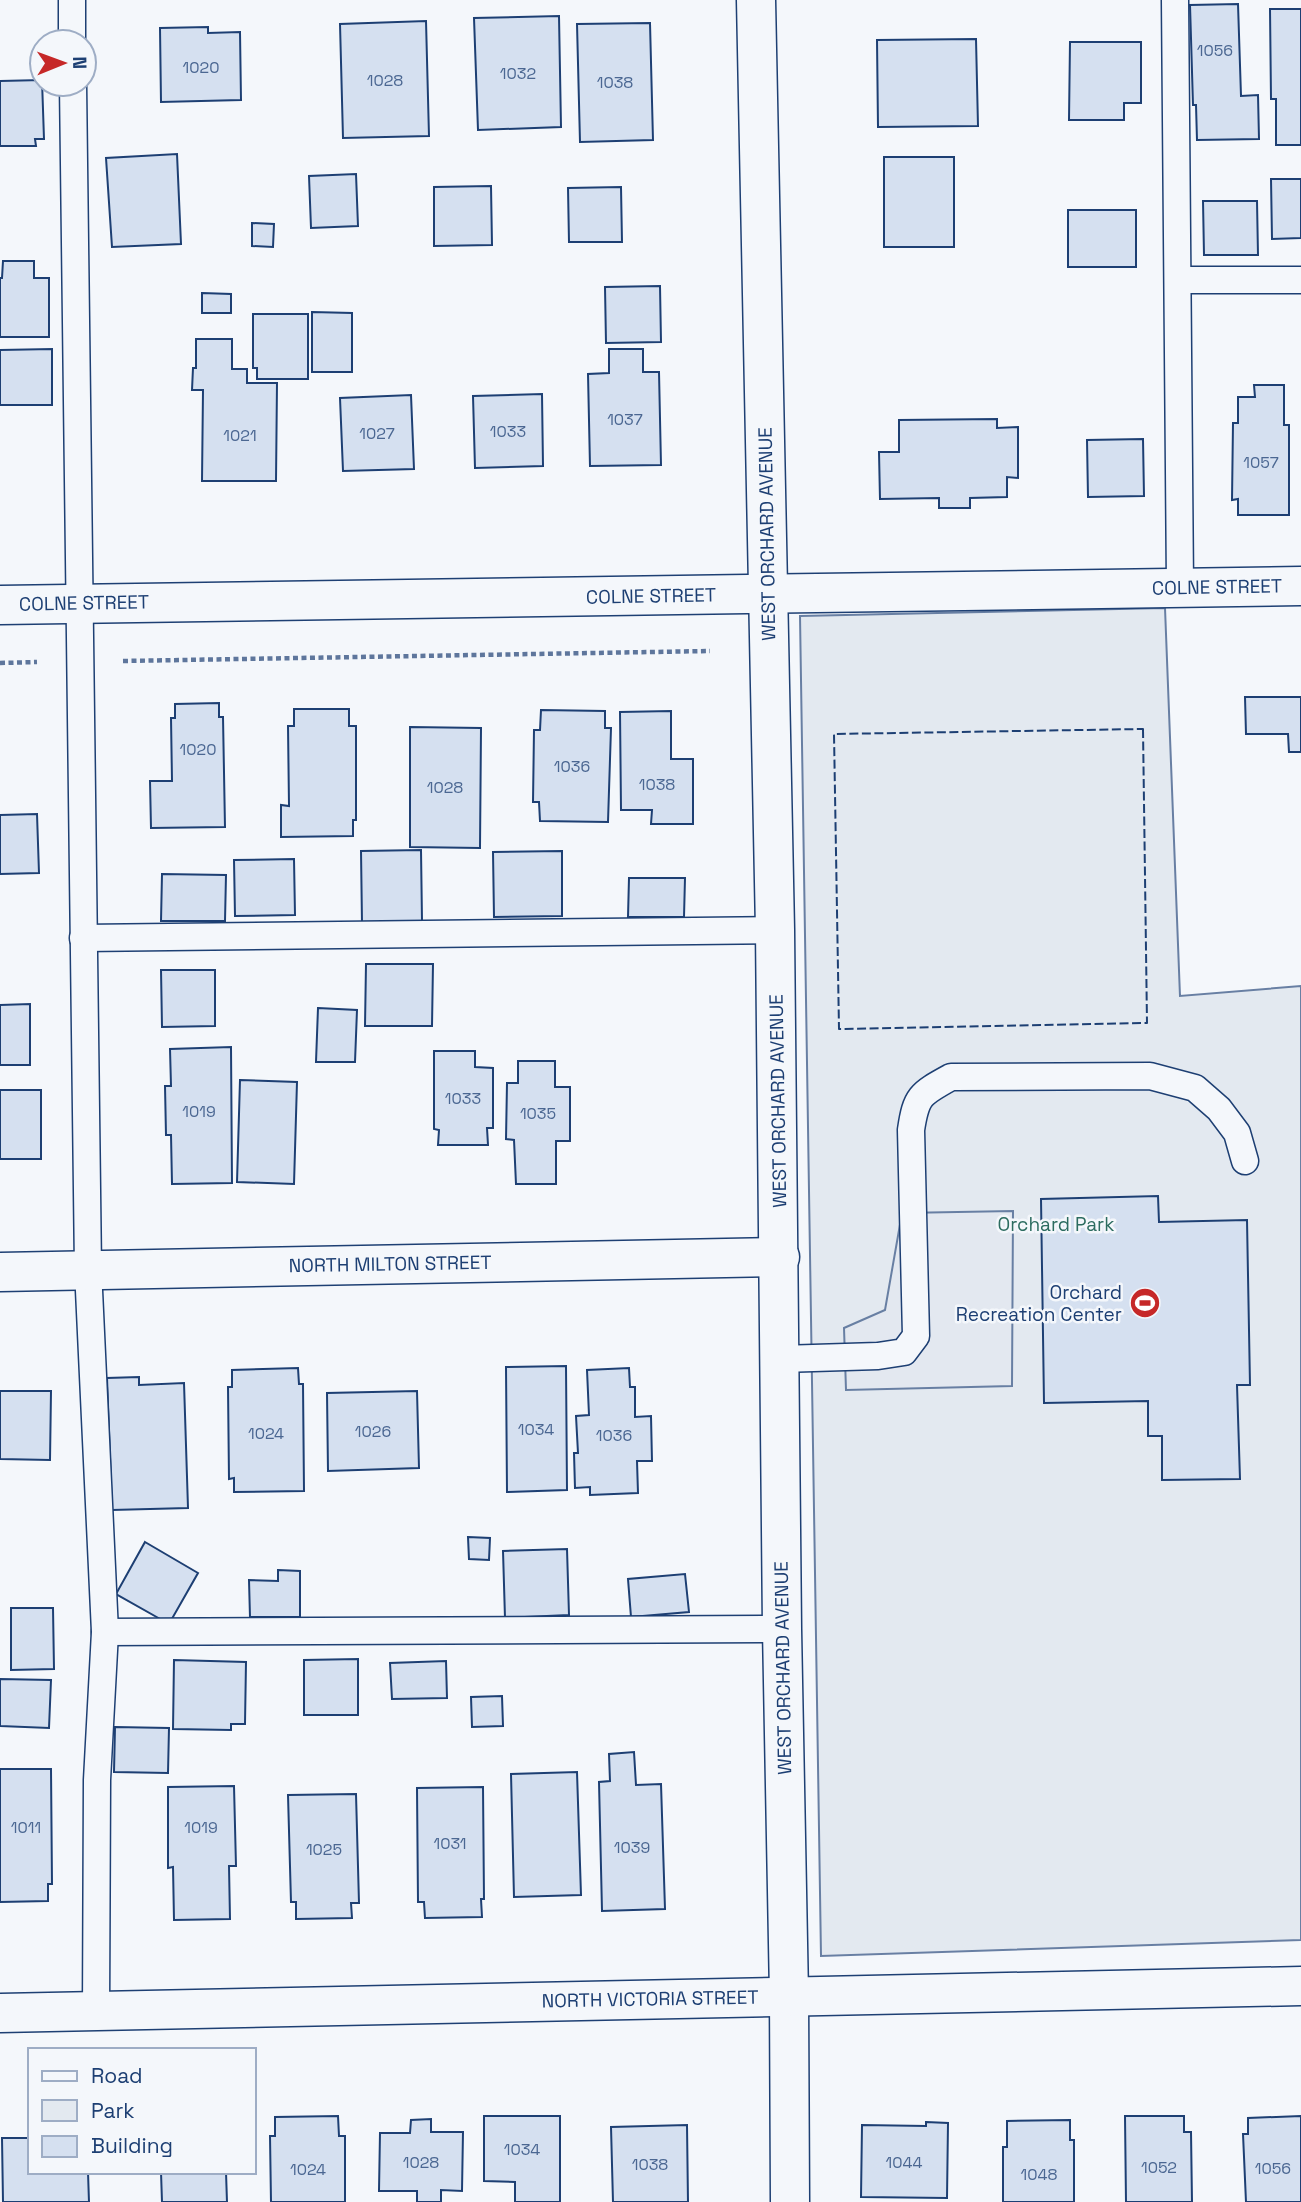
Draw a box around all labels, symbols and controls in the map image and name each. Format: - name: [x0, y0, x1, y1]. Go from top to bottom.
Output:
- north arrow: [28, 28, 98, 98]
- house number: 1056: [1197, 40, 1233, 61]
- text: N: [67, 56, 92, 69]
- house number: 1020: [183, 57, 219, 78]
- house number: 1032: [500, 63, 536, 84]
- house number: 1028: [367, 70, 403, 91]
- house number: 1038: [597, 72, 633, 93]
- house number: 1037: [607, 409, 643, 430]
- house number: 1033: [490, 421, 526, 442]
- house number: 1027: [359, 423, 395, 444]
- house number: 1021: [223, 425, 257, 446]
- street label: WEST ORCHARD AVENUE: [753, 427, 781, 641]
- house number: 1057: [1243, 452, 1279, 473]
- street label: COLNE STREET: [1152, 573, 1282, 601]
- street label: COLNE STREET: [586, 582, 716, 610]
- street label: COLNE STREET: [19, 589, 149, 617]
- house number: 1020: [180, 739, 216, 760]
- house number: 1036: [554, 756, 590, 777]
- house number: 1038: [639, 774, 675, 795]
- house number: 1028: [427, 777, 463, 798]
- street label: WEST ORCHARD AVENUE: [764, 994, 792, 1208]
- house number: 1033: [445, 1088, 481, 1109]
- house number: 1019: [182, 1101, 216, 1122]
- house number: 1035: [520, 1103, 556, 1124]
- park label: Orchard Park: [998, 1212, 1114, 1237]
- street label: NORTH MILTON STREET: [288, 1250, 492, 1278]
- place label: Orchard Recreation Center: [956, 1280, 1122, 1327]
- sports icon: Orchard Recreation Center: [1128, 1286, 1162, 1320]
- house number: 1034: [518, 1419, 554, 1440]
- house number: 1026: [355, 1421, 391, 1442]
- house number: 1024: [248, 1423, 284, 1444]
- house number: 1036: [596, 1425, 632, 1446]
- street label: WEST ORCHARD AVENUE: [769, 1561, 797, 1775]
- house number: 1011: [11, 1817, 41, 1838]
- house number: 1019: [184, 1817, 218, 1838]
- house number: 1031: [433, 1833, 467, 1854]
- house number: 1039: [614, 1837, 650, 1858]
- house number: 1025: [306, 1839, 342, 1860]
- street label: NORTH VICTORIA STREET: [541, 1985, 759, 2013]
- legend: [28, 2048, 256, 2174]
- text: Road: [91, 2062, 143, 2089]
- text: Park: [91, 2097, 135, 2124]
- text: Building: [91, 2132, 173, 2159]
- house number: 1034: [504, 2139, 540, 2160]
- house number: 1028: [403, 2152, 439, 2173]
- house number: 1044: [886, 2152, 922, 2173]
- house number: 1038: [632, 2154, 668, 2175]
- house number: 1052: [1141, 2157, 1177, 2178]
- house number: 1056: [1255, 2158, 1291, 2179]
- house number: 1024: [290, 2159, 326, 2180]
- house number: 1048: [1021, 2164, 1057, 2185]

